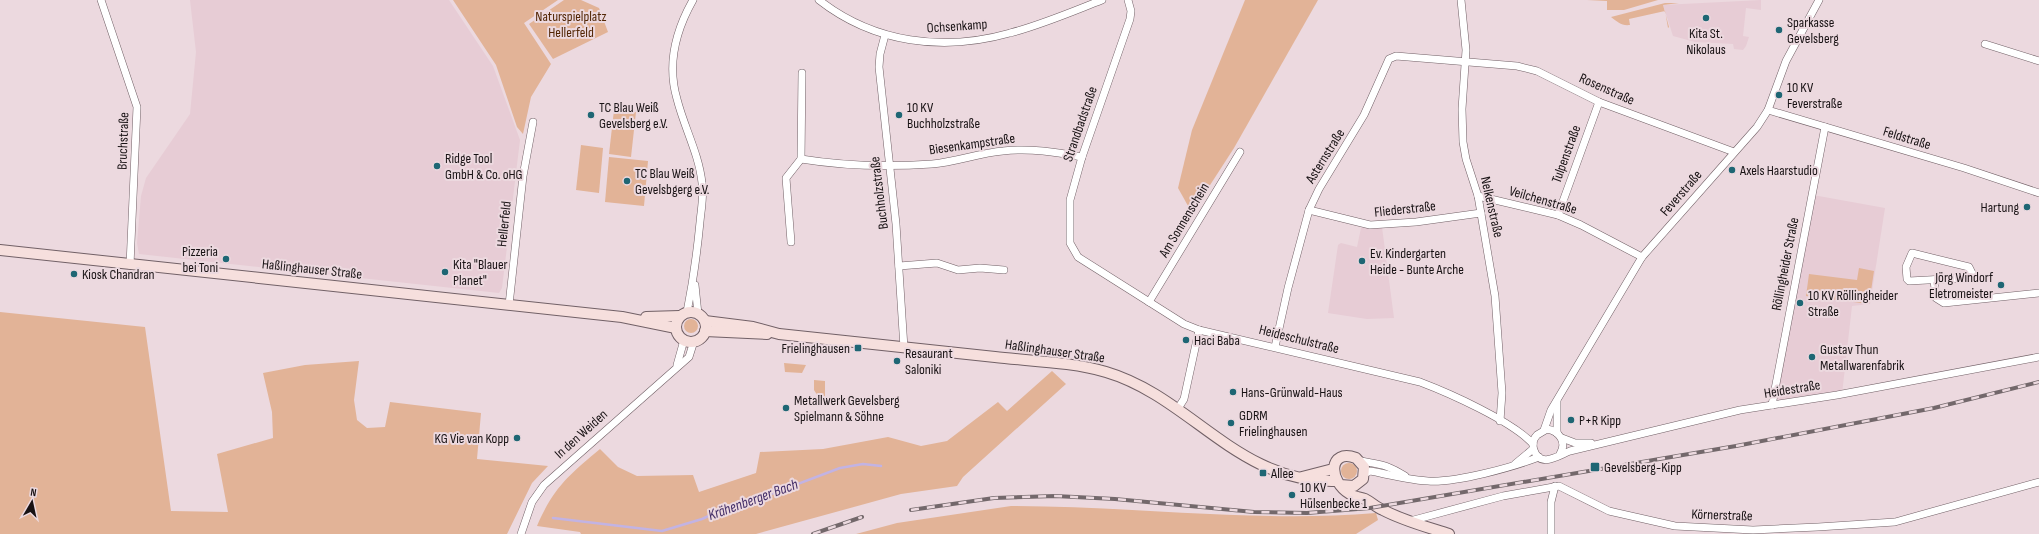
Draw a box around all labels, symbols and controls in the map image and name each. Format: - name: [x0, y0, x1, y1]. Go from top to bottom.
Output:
- park label: Naturspielplatz Hellerfeld: [535, 8, 607, 41]
- marker: Kita St. Nikolaus: [1701, 13, 1711, 23]
- place label: Sparkasse Gevelsberg: [1787, 14, 1839, 47]
- street label: Ochsenkamp: [926, 15, 988, 37]
- place label: Kita St. Nikolaus: [1686, 25, 1726, 58]
- marker: Sparkasse Gevelsberg: [1774, 25, 1784, 35]
- street label: Rosenstraße: [1577, 69, 1637, 109]
- place label: 10 KV Feverstraße: [1787, 79, 1842, 112]
- street label: Strandbadstraße: [1059, 84, 1101, 164]
- marker: 10 KV Feverstraße: [1774, 90, 1784, 100]
- place label: TC Blau Weiß Gevelsberg e.V.: [599, 99, 668, 132]
- place label: 10 KV Buchholzstraße: [907, 99, 980, 132]
- marker: TC Blau Weiß Gevelsberg e.V.: [586, 110, 596, 120]
- marker: 10 KV Buchholzstraße: [894, 110, 904, 120]
- street label: Bruchstraße: [113, 112, 133, 170]
- street label: Tulpenstraße: [1548, 123, 1584, 185]
- street label: Feldstraße: [1881, 123, 1933, 153]
- street label: Asternstraße: [1301, 126, 1348, 187]
- street label: Biesenkampstraße: [928, 130, 1016, 158]
- place label: Ridge Tool GmbH & Co. oHG: [445, 150, 523, 183]
- street label: Buchholzstraße: [866, 156, 892, 230]
- marker: Ridge Tool GmbH & Co. oHG: [432, 161, 442, 171]
- place label: Axels Haarstudio: [1739, 162, 1818, 179]
- place label: TC Blau Weiß Gevelsbgerg e.V.: [635, 165, 710, 198]
- marker: Axels Haarstudio: [1727, 165, 1737, 175]
- street label: Feverstraße: [1656, 167, 1706, 219]
- street label: Nelkenstraße: [1477, 175, 1507, 239]
- marker: TC Blau Weiß Gevelsbgerg e.V.: [622, 176, 632, 186]
- street label: Am Sonnenschein: [1155, 180, 1213, 261]
- street label: Veilchenstraße: [1507, 182, 1579, 218]
- street label: Fliederstraße: [1373, 197, 1437, 221]
- place label: Hartung: [1981, 199, 2019, 216]
- street label: Hellerfeld: [493, 200, 515, 248]
- marker: Hartung: [2022, 202, 2032, 212]
- street label: Röllingheider Straße: [1768, 216, 1802, 312]
- place label: Pizzeria bei Toni: [182, 243, 218, 276]
- place label: Ev. Kindergarten Heide - Bunte Arche: [1370, 245, 1464, 278]
- marker: Pizzeria bei Toni: [221, 254, 231, 264]
- street label: Haßlinghauser Straße: [261, 255, 363, 283]
- place label: Kita "Blauer Planet": [453, 256, 508, 289]
- marker: Ev. Kindergarten Heide - Bunte Arche: [1357, 256, 1367, 266]
- place label: Kiosk Chandran: [82, 266, 155, 283]
- marker: Kita "Blauer Planet": [440, 267, 450, 277]
- marker: Kiosk Chandran: [69, 269, 79, 279]
- place label: Jörg Windorf Eletromeister: [1929, 269, 1994, 302]
- marker: Jörg Windorf Eletromeister: [1996, 280, 2006, 290]
- place label: 10 KV Röllingheider Straße: [1808, 287, 1898, 320]
- marker: 10 KV Röllingheider Straße: [1795, 298, 1805, 308]
- street label: Heideschulstraße: [1257, 321, 1341, 357]
- place label: Haci Baba: [1194, 332, 1240, 349]
- marker: Haci Baba: [1181, 335, 1191, 345]
- street label: Haßlinghauser Straße: [1004, 336, 1106, 366]
- place label: Frielinghausen: [781, 340, 850, 357]
- place label: Gustav Thun Metallwarenfabrik: [1820, 341, 1905, 374]
- marker: Frielinghausen: [853, 343, 863, 353]
- place label: Resaurant Saloniki: [905, 345, 953, 378]
- marker: Gustav Thun Metallwarenfabrik: [1807, 352, 1817, 362]
- marker: Resaurant Saloniki: [892, 356, 902, 366]
- street label: Heidestraße: [1763, 376, 1821, 402]
- place label: Hans-Grünwald-Haus: [1241, 384, 1343, 401]
- marker: Hans-Grünwald-Haus: [1228, 387, 1238, 397]
- place label: Metallwerk Gevelsberg Spielmann & Söhne: [794, 392, 900, 425]
- marker: Metallwerk Gevelsberg Spielmann & Söhne: [781, 403, 791, 413]
- street label: In den Weiden: [551, 406, 611, 462]
- place label: GDRM Frielinghausen: [1239, 407, 1308, 440]
- place label: P+R Kipp: [1579, 412, 1621, 429]
- marker: P+R Kipp: [1566, 415, 1576, 425]
- marker: GDRM Frielinghausen: [1226, 418, 1236, 428]
- place label: KG Vie van Kopp: [435, 430, 509, 447]
- marker: KG Vie van Kopp: [512, 433, 522, 443]
- place label: Gevelsberg-Kipp: [1604, 459, 1682, 476]
- marker: Gevelsberg-Kipp: [1589, 461, 1601, 473]
- place label: Allee: [1270, 465, 1294, 482]
- marker: Allee: [1258, 468, 1268, 478]
- water label: Krähenberger Bach: [705, 475, 801, 525]
- place label: 10 KV Hülsenbecke 1: [1300, 479, 1367, 512]
- north arrow: [12, 482, 52, 522]
- text: N: [30, 486, 38, 500]
- marker: 10 KV Hülsenbecke 1: [1287, 490, 1297, 500]
- street label: Körnerstraße: [1691, 505, 1753, 525]

